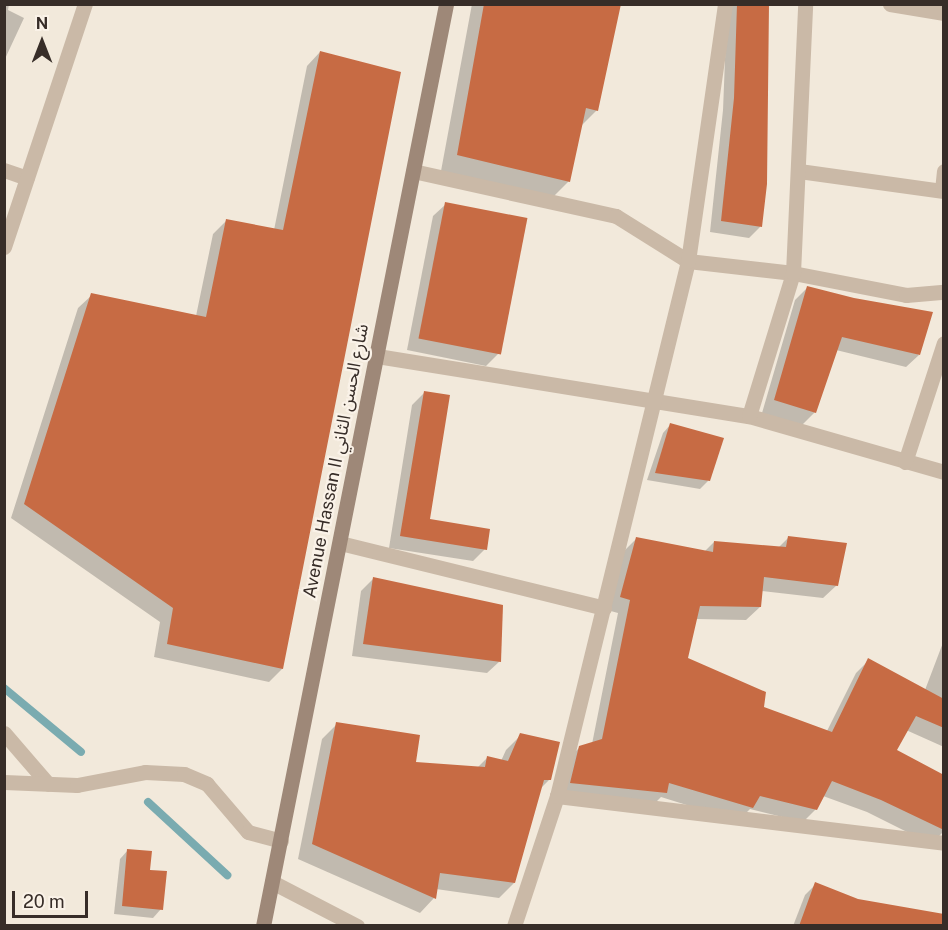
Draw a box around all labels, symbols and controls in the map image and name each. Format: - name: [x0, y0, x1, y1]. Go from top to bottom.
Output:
- north arrow: [12, 12, 72, 72]
- text: N: [36, 14, 48, 33]
- street label: Avenue Hassan II شارع الحسن الثاني: [299, 322, 373, 600]
- scale bar: [15, 879, 92, 917]
- text: 20 m: [23, 891, 65, 912]

